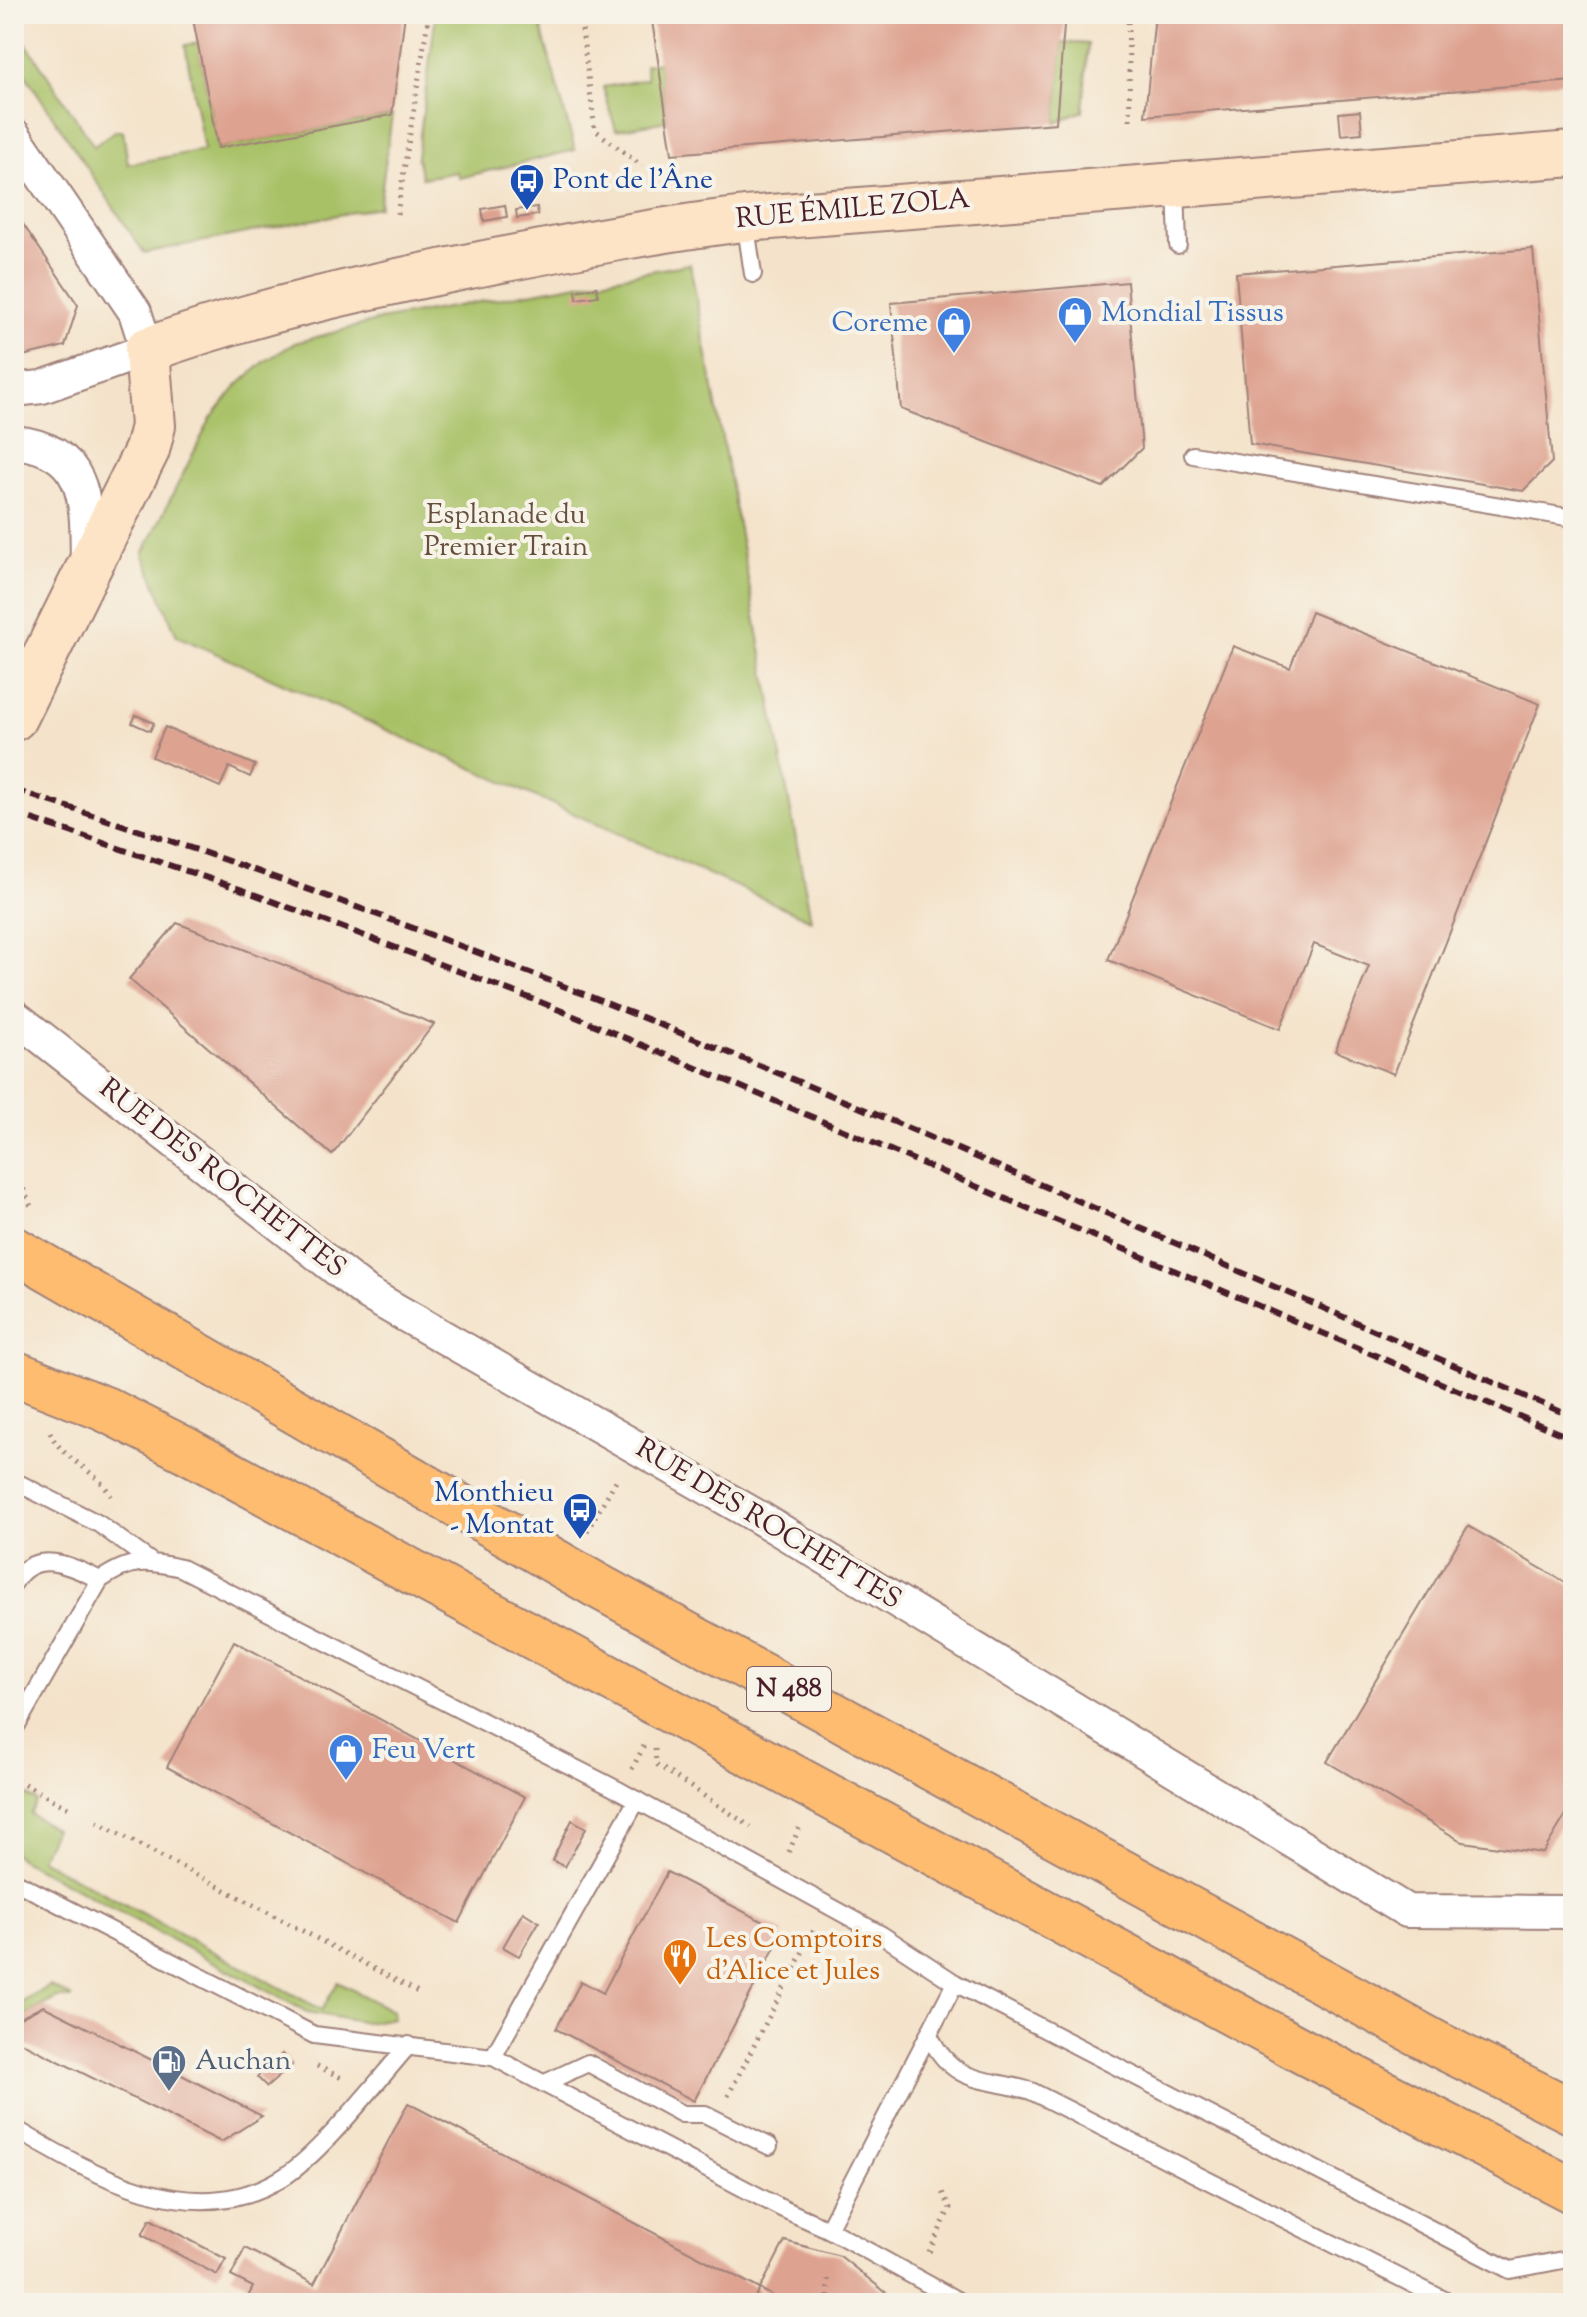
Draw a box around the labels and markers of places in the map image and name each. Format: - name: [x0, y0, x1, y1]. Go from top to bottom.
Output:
- place label: Pont de l'Âne: [553, 161, 713, 201]
- bus stop icon: Pont de l'Âne: [508, 162, 546, 212]
- place label: Mondial Tissus: [1101, 294, 1284, 334]
- shop icon: Mondial Tissus: [1056, 295, 1094, 345]
- place label: Coreme: [831, 304, 928, 344]
- shop icon: Coreme: [935, 305, 973, 355]
- place label: Monthieu - Montat: [434, 1474, 554, 1546]
- bus stop icon: Monthieu - Montat: [561, 1491, 599, 1541]
- place label: Feu Vert: [372, 1731, 476, 1771]
- shop icon: Feu Vert: [327, 1732, 365, 1782]
- place label: Les Comptoirs d'Alice et Jules: [706, 1920, 883, 1992]
- restaurant icon: Les Comptoirs d'Alice et Jules: [661, 1937, 699, 1987]
- place label: Auchan: [195, 2042, 291, 2082]
- fuel station icon: Auchan: [150, 2043, 188, 2093]

